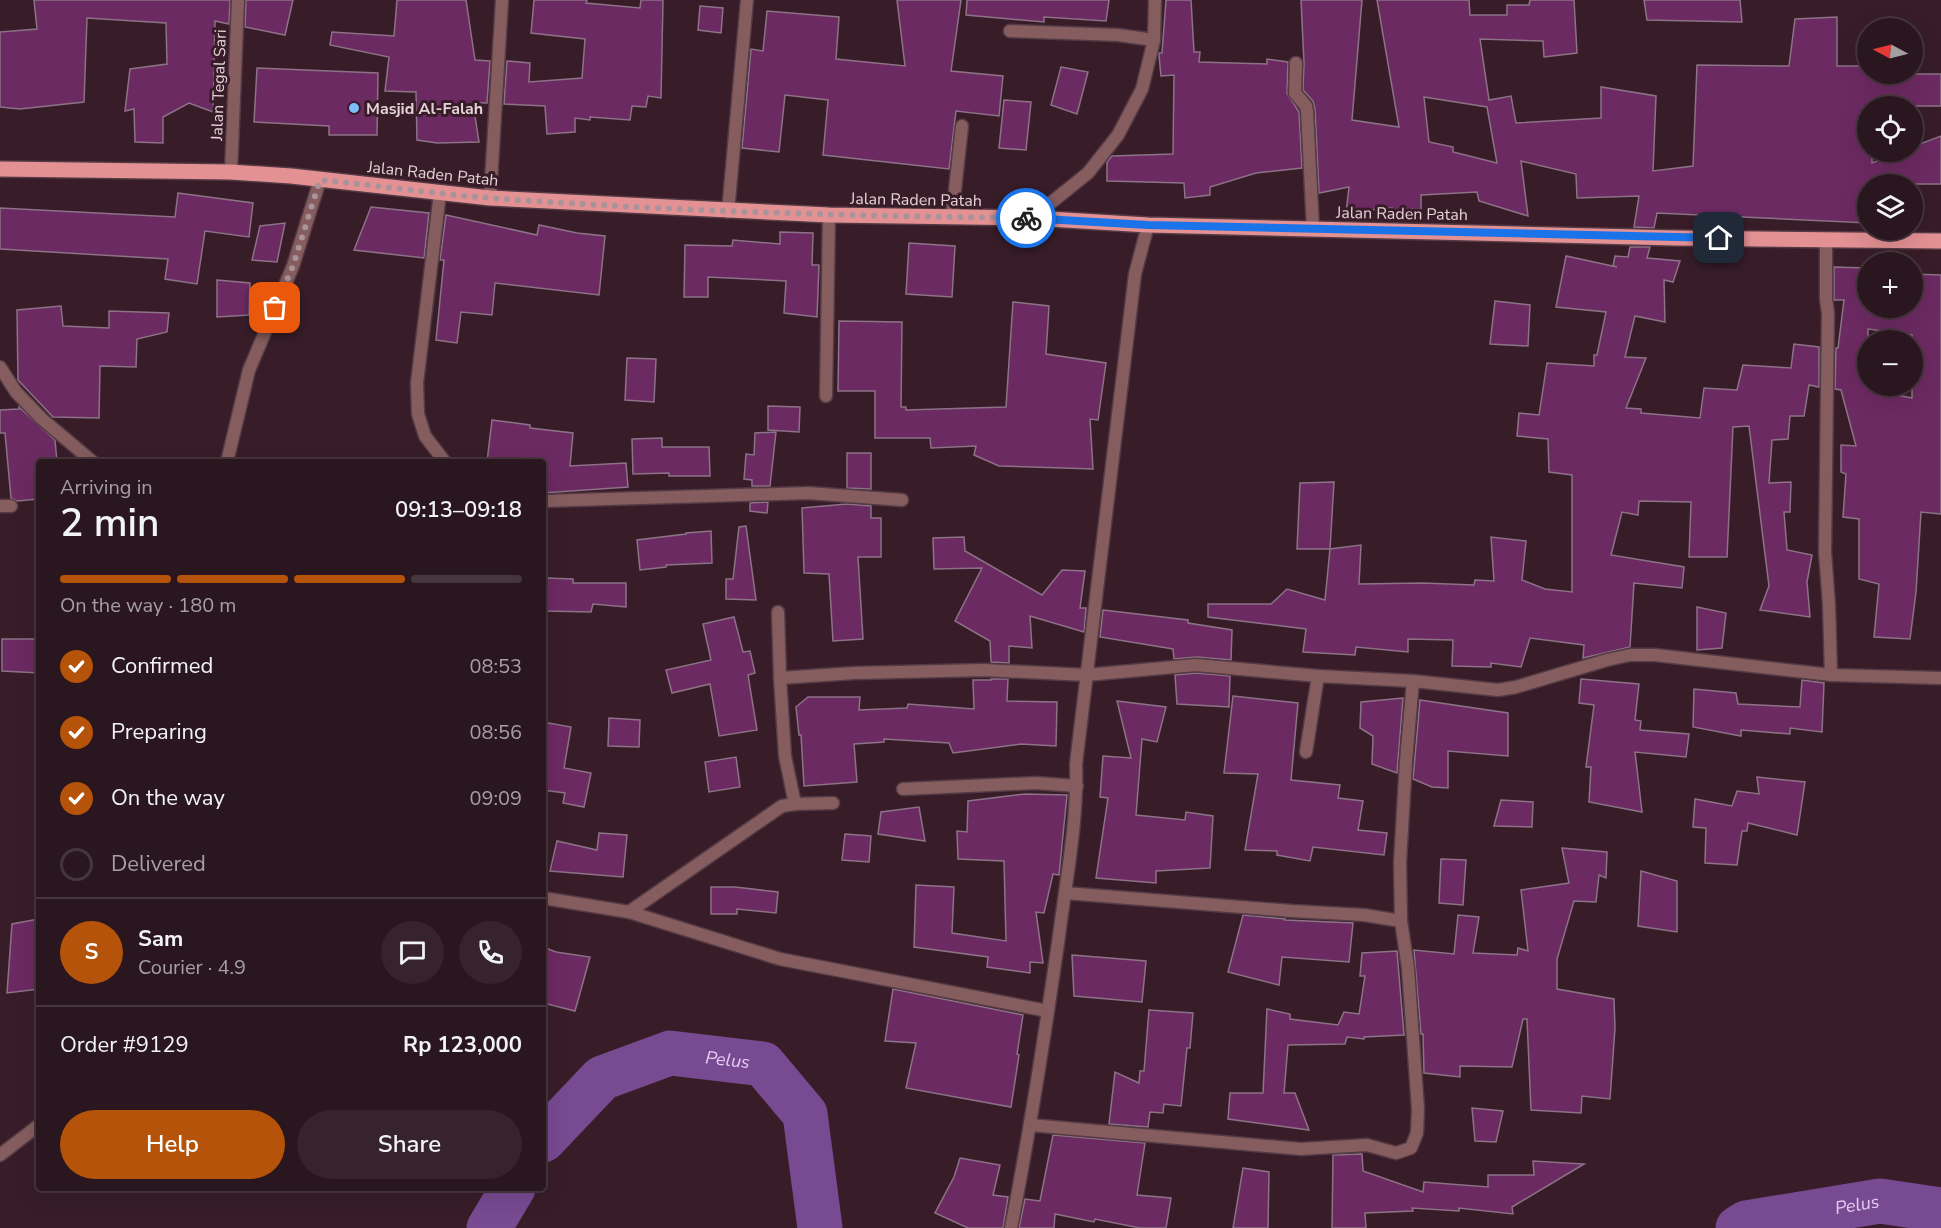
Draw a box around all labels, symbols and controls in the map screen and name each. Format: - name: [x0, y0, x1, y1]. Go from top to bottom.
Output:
- north arrow: [1857, 18, 1923, 84]
- map controls: [1857, 18, 1923, 396]
- street label: Jalan Tegal Sari: [206, 29, 232, 142]
- button: locate: [1857, 96, 1923, 162]
- place label: Masjid Al-Falah: [366, 98, 483, 120]
- marker: Masjid Al-Falah: [347, 101, 361, 115]
- street label: Jalan Raden Patah: [365, 156, 500, 192]
- button: layers: [1857, 174, 1923, 240]
- street label: Jalan Raden Patah: [849, 188, 982, 212]
- courier: [996, 188, 1056, 248]
- icon: bike: [1010, 202, 1043, 235]
- street label: Jalan Raden Patah: [1335, 202, 1468, 226]
- pin: [1693, 212, 1744, 263]
- icon: home: [1702, 221, 1735, 254]
- button: +: [1857, 252, 1923, 318]
- pin: [249, 282, 300, 333]
- icon: bag: [258, 291, 291, 324]
- button: −: [1857, 330, 1923, 396]
- text: Arriving in: [60, 474, 153, 501]
- text: 09:13–09:18: [395, 495, 522, 525]
- text: 2 min: [60, 497, 159, 550]
- text: On the way · 180 m: [60, 592, 236, 619]
- icon: check: [60, 650, 93, 683]
- text: Confirmed: [111, 651, 213, 681]
- text: 08:53: [469, 653, 522, 680]
- icon: check: [60, 716, 93, 749]
- text: Preparing: [111, 717, 207, 747]
- text: 08:56: [469, 719, 522, 746]
- icon: check: [60, 782, 93, 815]
- text: On the way: [111, 783, 225, 813]
- text: 09:09: [469, 785, 522, 812]
- text: Delivered: [111, 849, 206, 879]
- button: chat: [381, 921, 444, 984]
- button: phone: [459, 921, 522, 984]
- text: Sam: [138, 924, 183, 954]
- text: S: [85, 937, 98, 967]
- text: Courier · 4.9: [138, 954, 246, 981]
- text: Order #9129: [60, 1030, 189, 1060]
- text: Rp 123,000: [403, 1030, 522, 1060]
- water label: Pelus: [704, 1045, 751, 1074]
- button: Help: [60, 1110, 285, 1179]
- button: Share: [297, 1110, 522, 1179]
- water label: Pelus: [1833, 1189, 1881, 1220]

